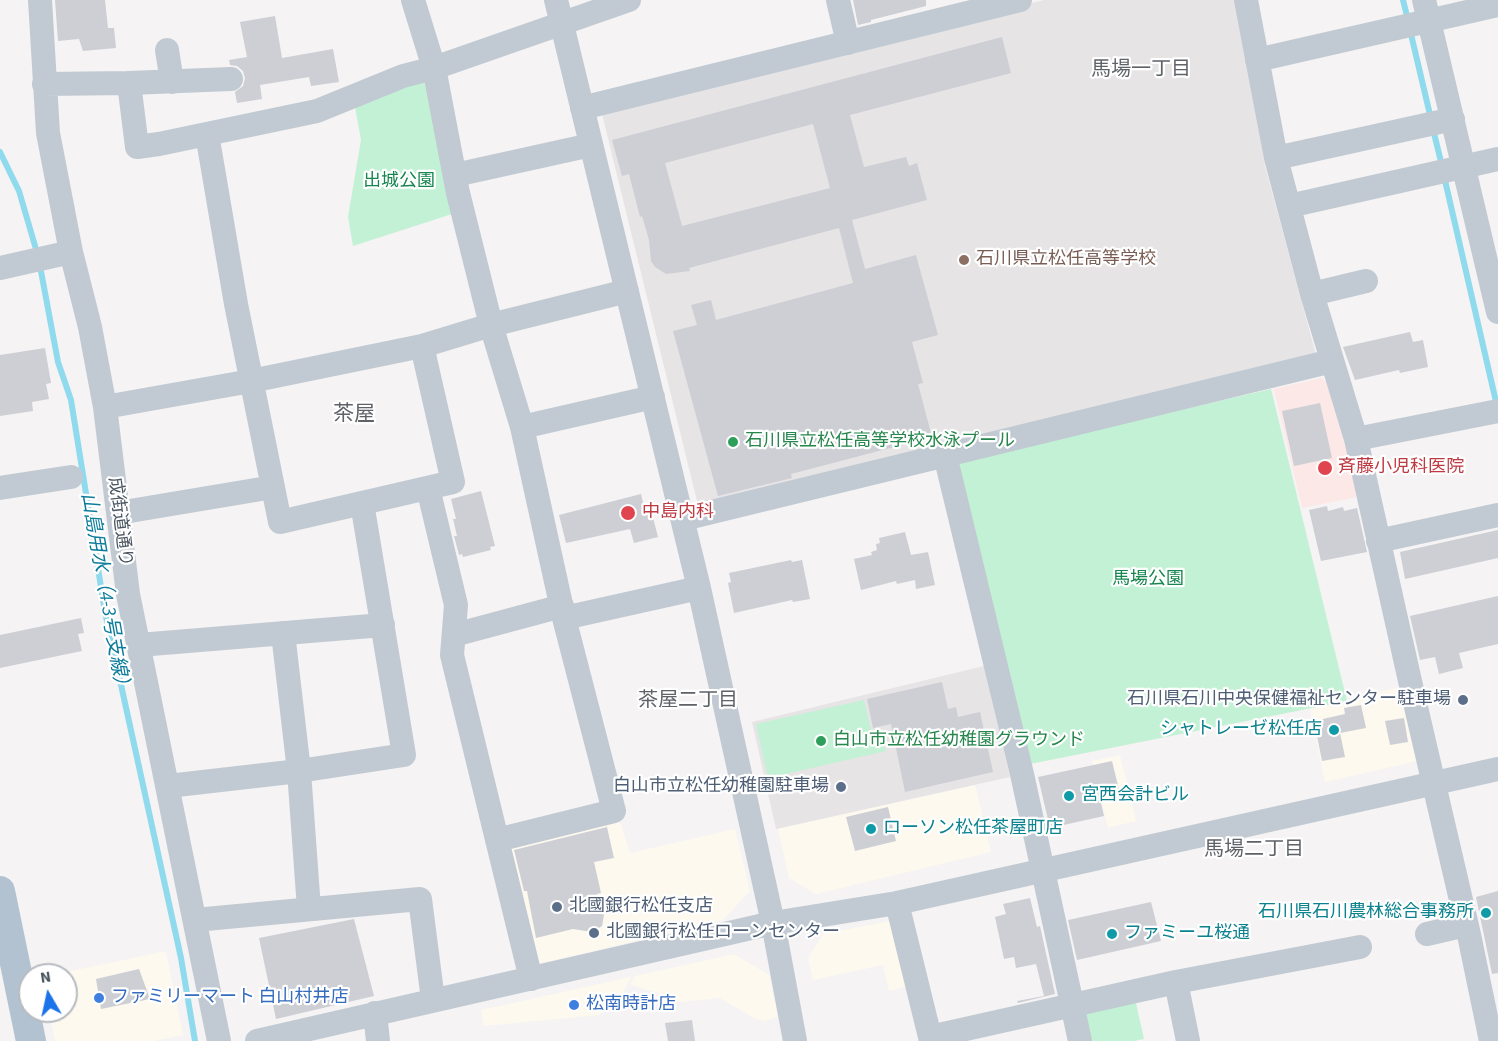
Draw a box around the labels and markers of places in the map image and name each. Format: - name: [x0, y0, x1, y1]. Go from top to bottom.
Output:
- place label: 石川県立松任高等学校: [976, 249, 1156, 271]
- marker: 石川県立松任高等学校: [957, 253, 971, 267]
- place label: 石川県立松任高等学校水泳プール: [745, 431, 1015, 453]
- marker: 石川県立松任高等学校水泳プール: [726, 435, 740, 449]
- place label: 斉藤小児科医院: [1338, 457, 1464, 479]
- marker: 斉藤小児科医院: [1316, 459, 1334, 477]
- place label: 中島内科: [642, 502, 714, 524]
- marker: 中島内科: [619, 504, 637, 522]
- place label: 石川県石川中央保健福祉センター駐車場: [1127, 689, 1451, 711]
- marker: 石川県石川中央保健福祉センター駐車場: [1456, 693, 1470, 707]
- place label: シャトレーゼ松任店: [1160, 719, 1322, 741]
- marker: シャトレーゼ松任店: [1327, 723, 1341, 737]
- place label: 白山市立松任幼稚園グラウンド: [833, 730, 1085, 752]
- marker: 白山市立松任幼稚園グラウンド: [814, 734, 828, 748]
- place label: 白山市立松任幼稚園駐車場: [613, 776, 829, 798]
- marker: 白山市立松任幼稚園駐車場: [834, 780, 848, 794]
- place label: 宮西会計ビル: [1081, 785, 1189, 807]
- marker: 宮西会計ビル: [1062, 789, 1076, 803]
- place label: ローソン松任茶屋町店: [883, 818, 1063, 840]
- marker: ローソン松任茶屋町店: [864, 822, 878, 836]
- place label: 北國銀行松任支店: [569, 896, 713, 918]
- marker: 北國銀行松任支店: [550, 900, 564, 914]
- place label: 石川県石川農林総合事務所: [1258, 902, 1474, 924]
- marker: 石川県石川農林総合事務所: [1479, 906, 1493, 920]
- place label: 北國銀行松任ローンセンター: [606, 922, 840, 944]
- place label: ファミーユ桜通: [1124, 923, 1250, 945]
- marker: 北國銀行松任ローンセンター: [587, 926, 601, 940]
- marker: ファミーユ桜通: [1105, 927, 1119, 941]
- place label: ファミリーマート 白山村井店: [111, 987, 349, 1009]
- marker: ファミリーマート 白山村井店: [92, 991, 106, 1005]
- place label: 松南時計店: [586, 994, 676, 1016]
- marker: 松南時計店: [567, 998, 581, 1012]

